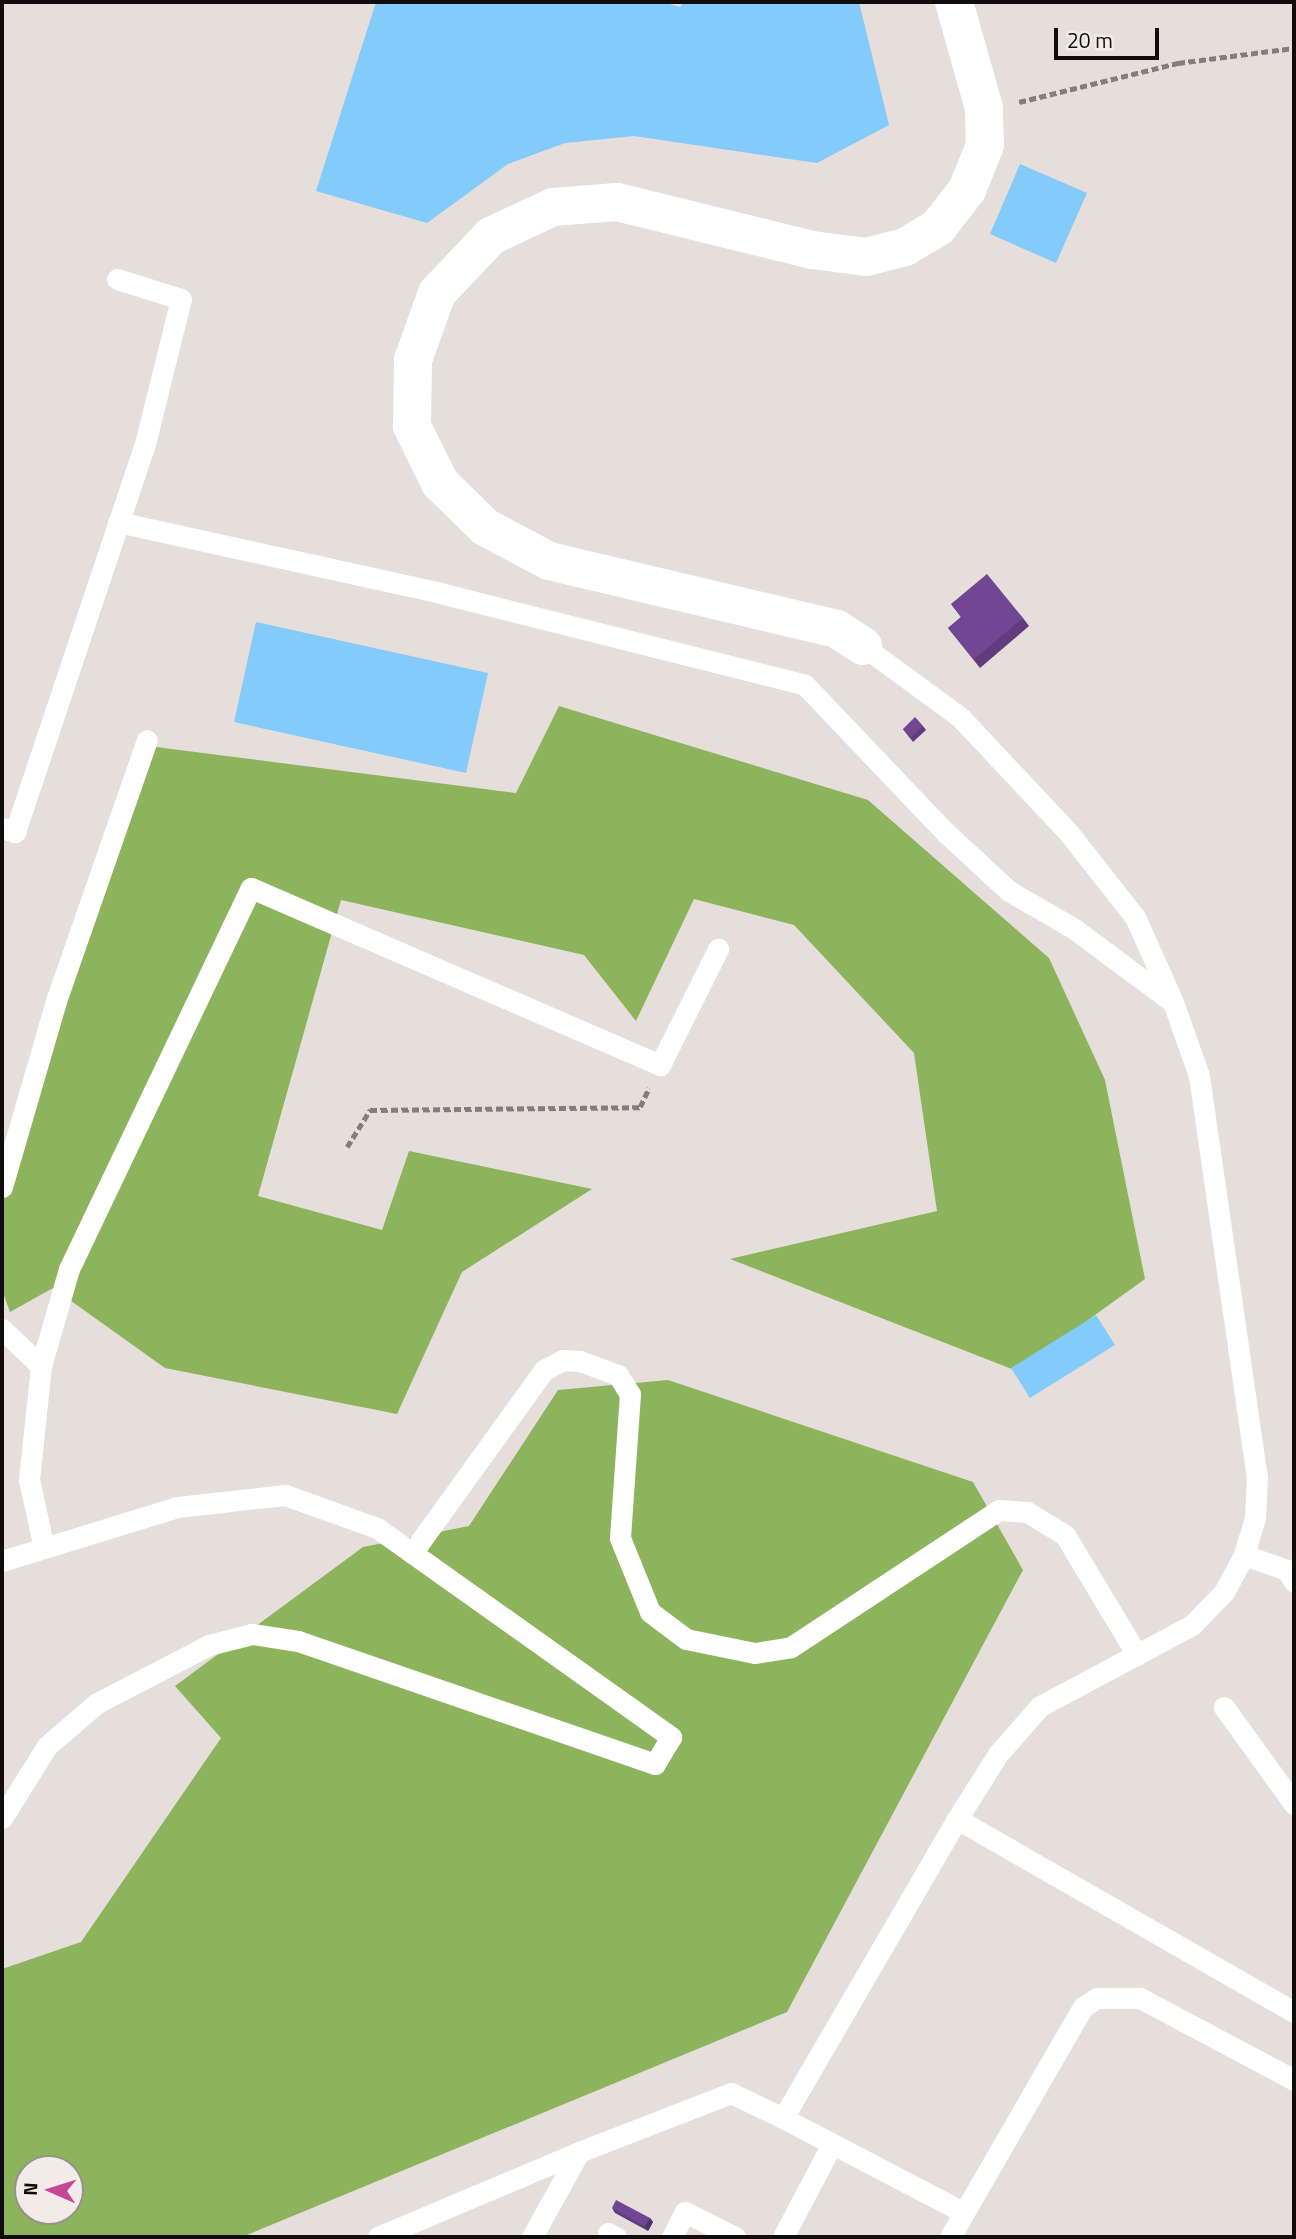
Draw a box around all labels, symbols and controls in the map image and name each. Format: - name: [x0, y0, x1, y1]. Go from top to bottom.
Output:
- scale bar: [1058, 14, 1163, 58]
- text: 20 m: [1067, 24, 1113, 56]
- north arrow: [14, 2155, 84, 2225]
- text: N: [15, 2182, 44, 2196]

